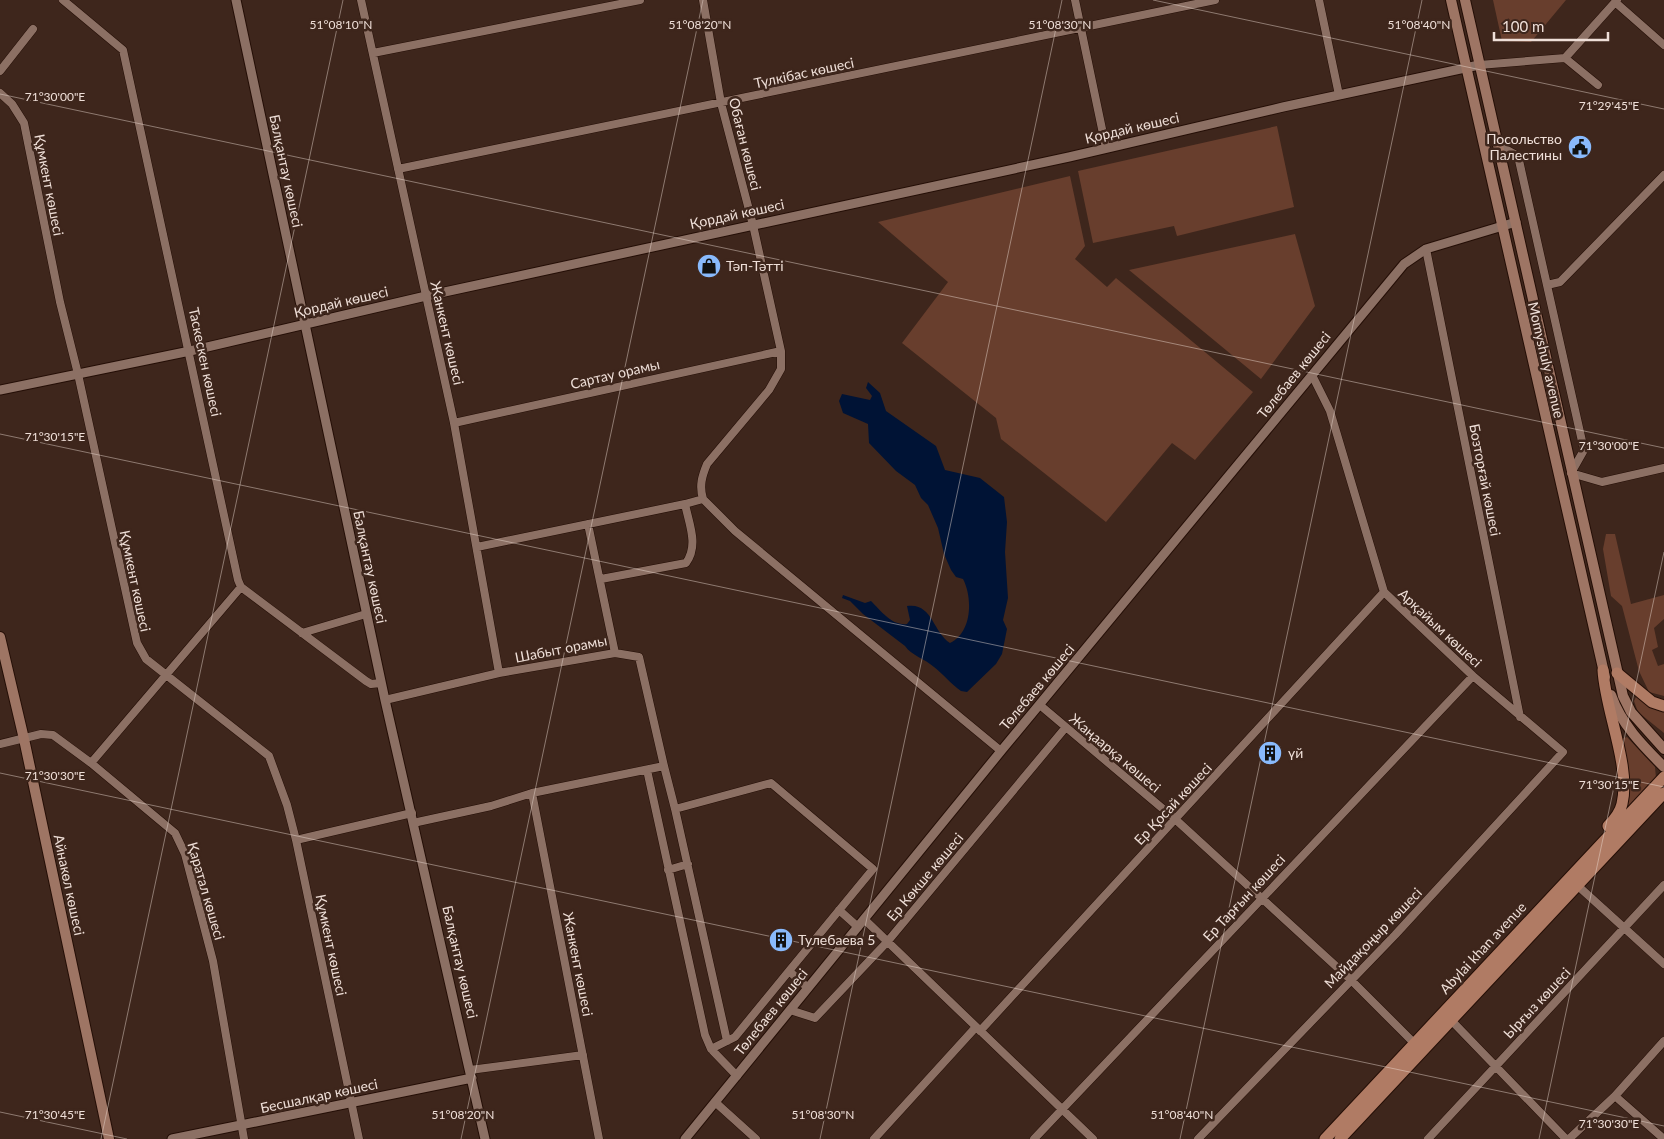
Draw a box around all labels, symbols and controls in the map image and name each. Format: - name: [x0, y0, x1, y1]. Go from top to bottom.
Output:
- scale bar: [1494, 10, 1608, 42]
- text: 51°08'10"N: [310, 17, 372, 32]
- text: 51°08'20"N: [669, 17, 731, 32]
- text: 51°08'30"N: [1029, 17, 1091, 32]
- text: 51°08'40"N: [1388, 17, 1450, 32]
- text: 100 m: [1502, 17, 1544, 35]
- street label: Түлкібас көшесі: [752, 54, 855, 91]
- text: 71°30'00"E: [25, 89, 85, 104]
- street label: Обаған көшесі: [726, 96, 765, 192]
- text: 71°29'45"E: [1579, 98, 1639, 113]
- street label: Қордай көшесі: [1083, 108, 1181, 147]
- street label: Балқантау көшесі: [266, 113, 307, 229]
- place label: Посольство Палестины: [1486, 130, 1562, 163]
- street label: Құмкент көшесі: [31, 133, 68, 237]
- public building icon: Посольство Палестины: [1567, 134, 1593, 160]
- street label: Қордай көшесі: [688, 195, 786, 232]
- shop icon: Тәп-Тәтті: [696, 253, 722, 279]
- place label: Тәп-Тәтті: [726, 257, 784, 274]
- street label: Жанкент көшесі: [427, 279, 468, 386]
- street label: Қордай көшесі: [292, 282, 390, 321]
- street label: Momyshuly avenue: [1525, 300, 1568, 420]
- street label: Таскескен көшесі: [186, 306, 225, 418]
- street label: Төлебаев көшесі: [1253, 328, 1334, 422]
- street label: Сартау орамы: [569, 355, 661, 392]
- street label: Бозторғай көшесі: [1466, 422, 1505, 537]
- text: 71°30'15"E: [25, 429, 85, 444]
- text: 71°30'00"E: [1579, 438, 1639, 453]
- street label: Балқантау көшесі: [350, 509, 391, 625]
- street label: Құмкент көшесі: [116, 529, 155, 633]
- street label: Арқайым көшесі: [1395, 585, 1486, 671]
- street label: Шабыт орамы: [513, 631, 608, 666]
- street label: Төлебаев көшесі: [996, 640, 1077, 733]
- street label: Жаңаарқа көшесі: [1066, 709, 1164, 796]
- building icon: үй: [1257, 740, 1283, 766]
- place label: үй: [1288, 744, 1303, 761]
- street label: Ер Қосай көшесі: [1130, 759, 1215, 848]
- text: 71°30'30"E: [25, 768, 85, 783]
- text: 71°30'15"E: [1579, 777, 1639, 792]
- street label: Ер Көкше көшесі: [883, 829, 966, 924]
- street label: Айнакөл көшесі: [51, 833, 88, 937]
- street label: Қаратал көшесі: [184, 840, 229, 942]
- street label: Ер Тарғын көшесі: [1199, 851, 1288, 945]
- street label: Майдақоңыр көшесі: [1320, 884, 1425, 991]
- street label: Құмкент көшесі: [312, 893, 351, 997]
- street label: Abylai khan avenue: [1436, 898, 1529, 997]
- street label: Балқантау көшесі: [439, 904, 482, 1020]
- street label: Жанкент көшесі: [560, 910, 597, 1018]
- building icon: Тулебаева 5: [768, 927, 794, 953]
- place label: Тулебаева 5: [798, 931, 875, 948]
- street label: Ырғыз көшесі: [1500, 964, 1574, 1042]
- street label: Төлебаев көшесі: [730, 965, 811, 1059]
- street label: Бесшалқар көшесі: [259, 1075, 379, 1116]
- text: 71°30'45"E: [25, 1107, 85, 1122]
- text: 51°08'20"N: [432, 1107, 494, 1122]
- text: 51°08'30"N: [792, 1107, 854, 1122]
- text: 51°08'40"N: [1151, 1107, 1213, 1122]
- text: 71°30'30"E: [1579, 1116, 1639, 1131]

